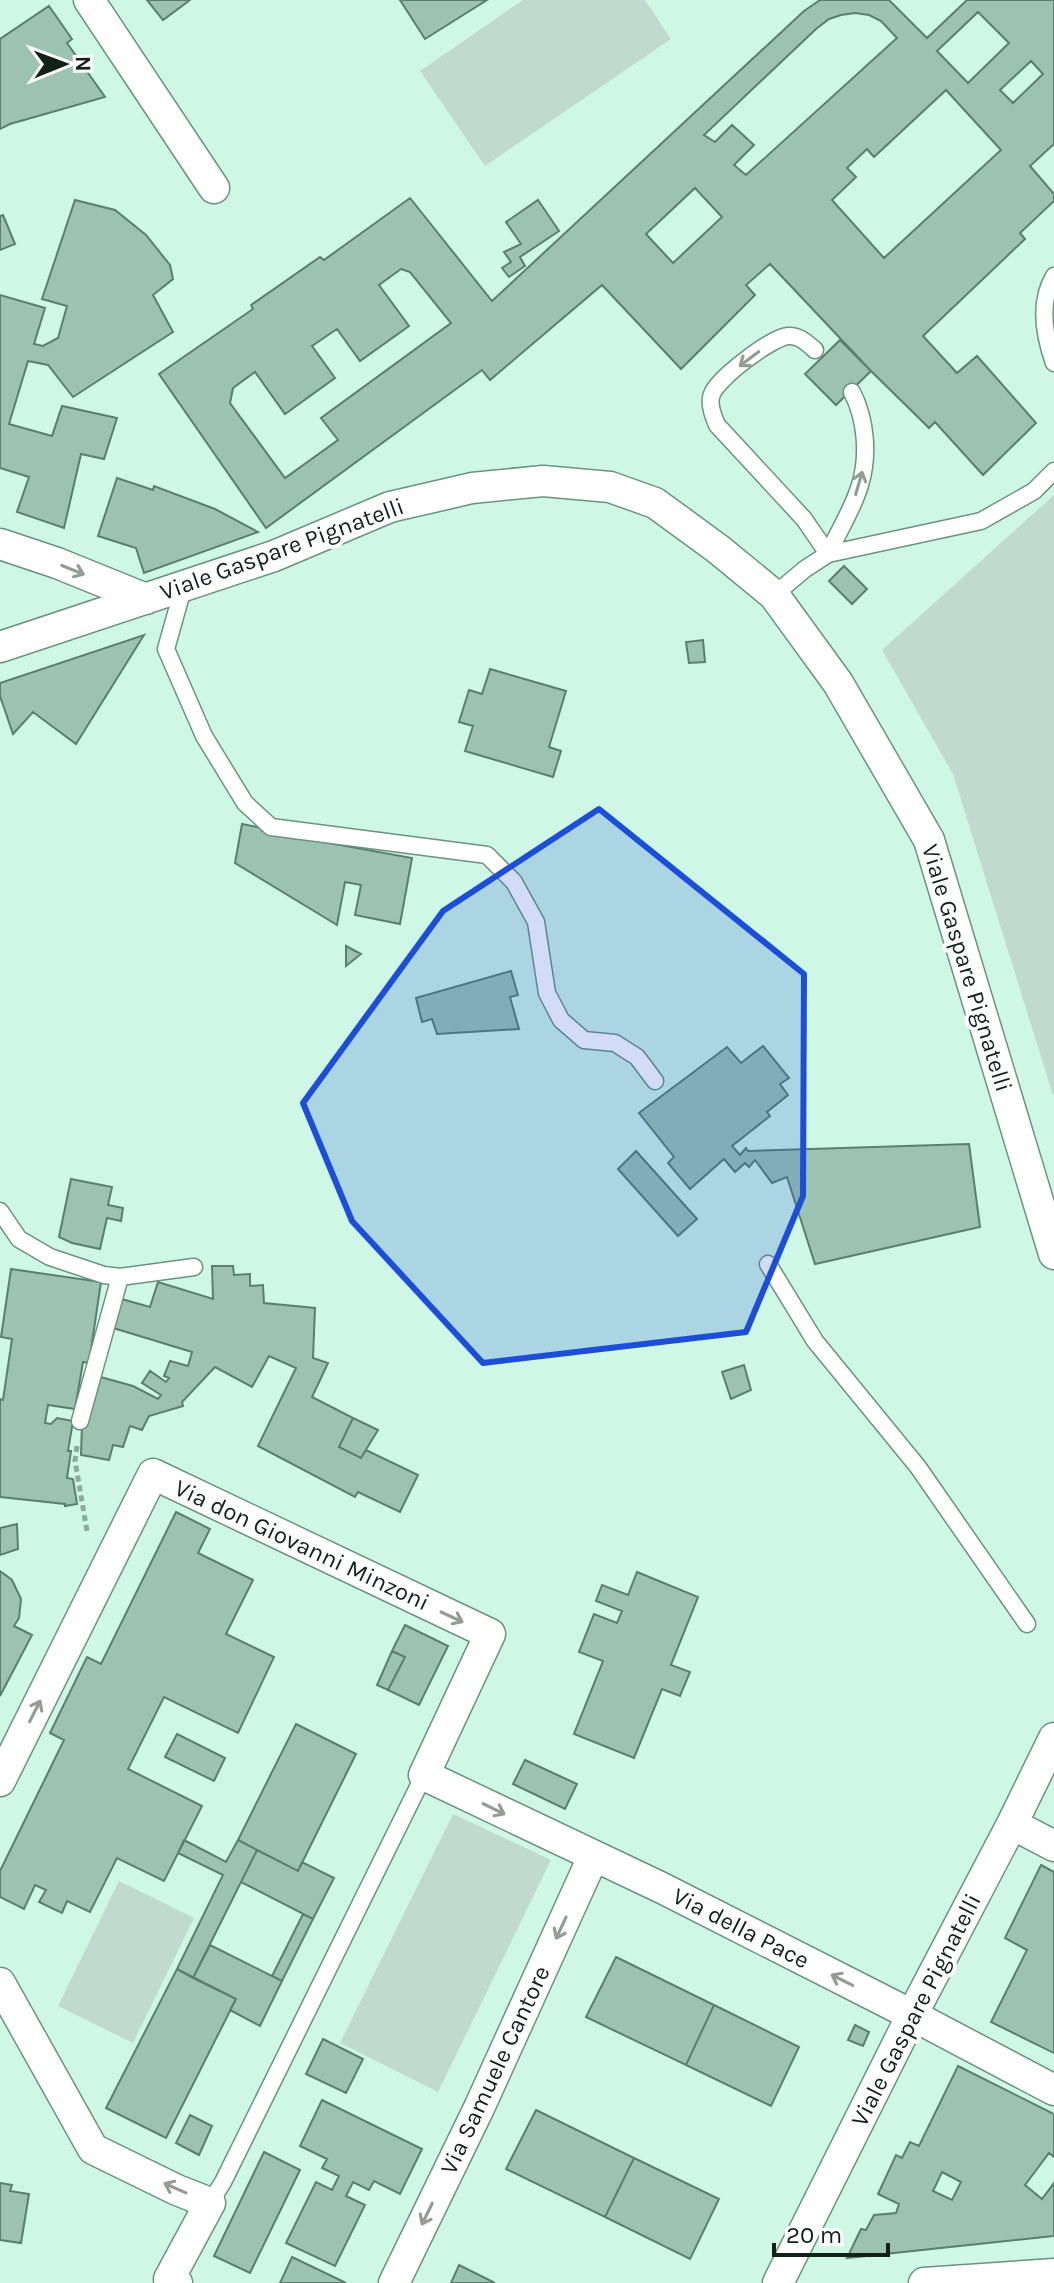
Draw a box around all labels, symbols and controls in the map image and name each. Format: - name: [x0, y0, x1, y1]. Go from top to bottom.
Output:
- north arrow: [24, 24, 104, 104]
- text: N: [70, 56, 96, 72]
- one-way arrow: [738, 351, 760, 368]
- one-way arrow: [852, 470, 867, 496]
- street label: Viale Gaspare Pignatelli: [156, 492, 408, 606]
- one-way arrow: [60, 563, 85, 578]
- street label: Viale Gaspare Pignatelli: [916, 841, 1018, 1095]
- street label: Via don Giovanni Minzoni: [170, 1474, 434, 1616]
- one-way arrow: [440, 1610, 464, 1625]
- one-way arrow: [28, 1700, 43, 1724]
- one-way arrow: [482, 1802, 506, 1817]
- street label: Via della Pace: [668, 1882, 814, 1974]
- street label: Viale Gaspare Pignatelli: [845, 1889, 987, 2131]
- one-way arrow: [552, 1915, 567, 1940]
- street label: Via Samuele Cantore: [434, 1961, 556, 2179]
- one-way arrow: [831, 1971, 855, 1987]
- one-way arrow: [163, 2180, 187, 2195]
- one-way arrow: [419, 2202, 434, 2226]
- scale bar: [774, 2207, 888, 2257]
- text: 20 m: [786, 2221, 842, 2249]

